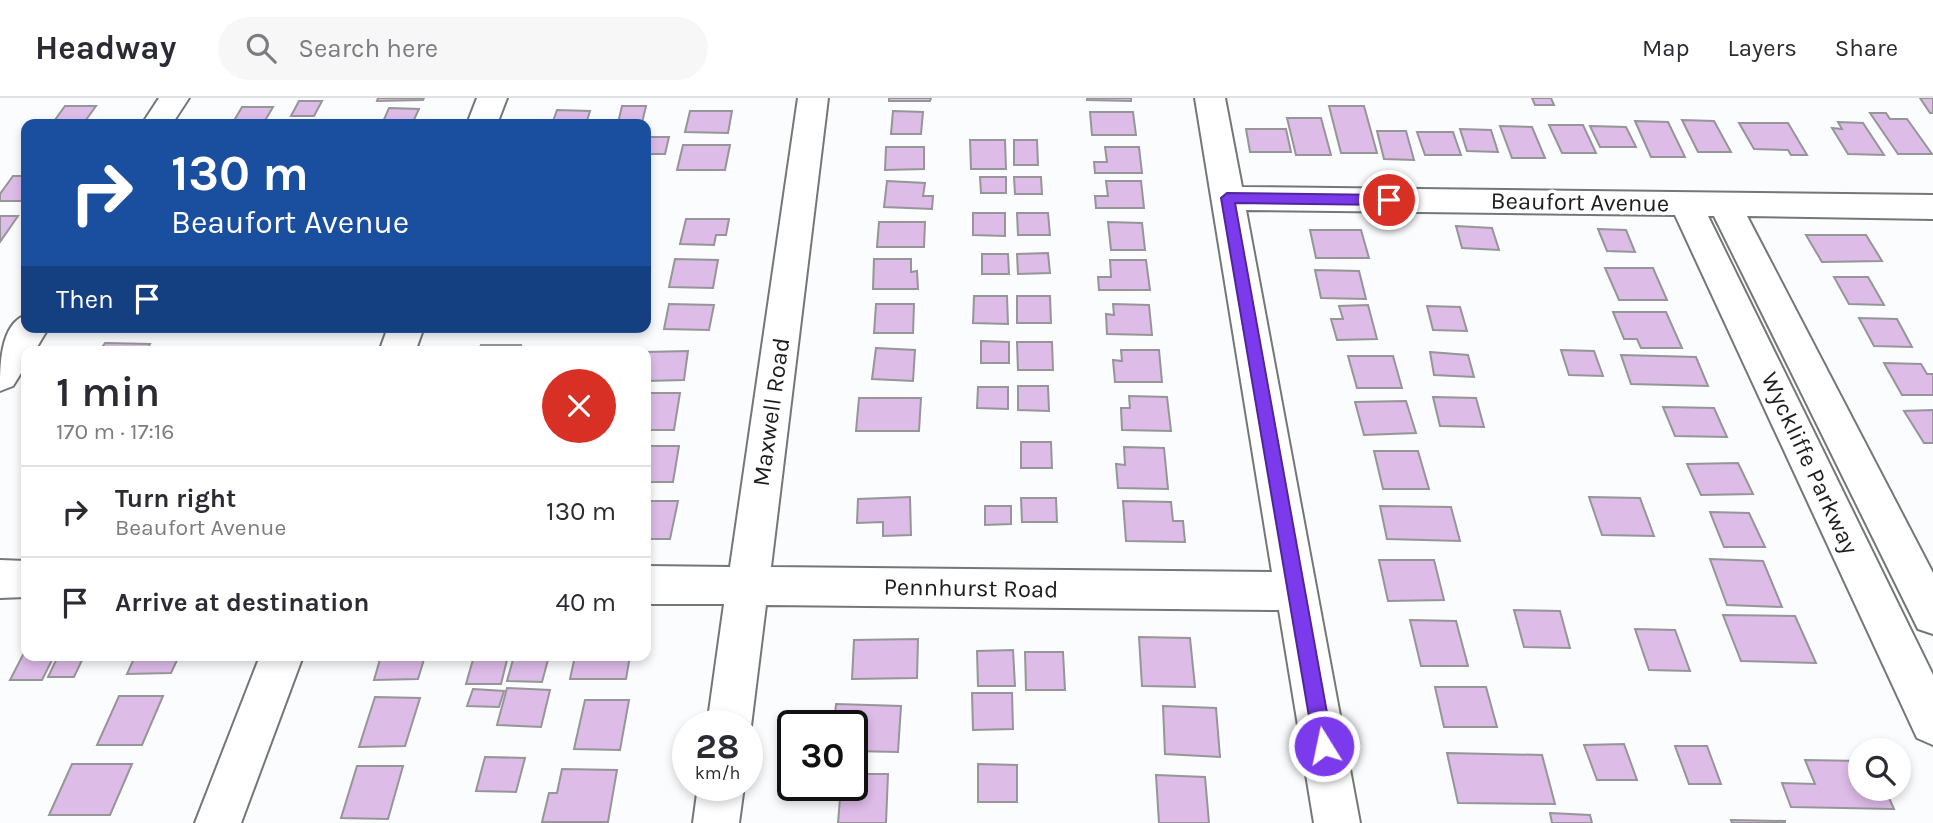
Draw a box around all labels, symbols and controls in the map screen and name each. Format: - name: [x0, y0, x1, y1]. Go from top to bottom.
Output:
- search box: [218, 17, 708, 80]
- text: Headway: [35, 29, 176, 67]
- icon: search: [242, 29, 280, 67]
- text: Search here: [298, 33, 438, 64]
- text: Map: [1642, 34, 1690, 62]
- text: Layers: [1728, 34, 1797, 62]
- text: Share: [1835, 34, 1898, 62]
- text: 130 m: [171, 145, 309, 202]
- icon: right: [56, 147, 147, 238]
- pin: [1359, 170, 1419, 230]
- icon: arrive: [1370, 181, 1408, 219]
- street label: Beaufort Avenue: [1490, 186, 1670, 218]
- text: Beaufort Avenue: [171, 204, 409, 241]
- icon: arrive: [128, 280, 166, 318]
- text: Then: [56, 284, 114, 315]
- street label: Maxwell Road: [747, 336, 795, 488]
- text: 1 min: [56, 367, 160, 417]
- street label: Wyckliffe Parkway: [1756, 368, 1864, 558]
- button: close: [542, 369, 616, 443]
- text: 170 m · 17:16: [56, 418, 175, 445]
- text: Turn right: [115, 483, 236, 514]
- icon: right: [56, 493, 94, 531]
- text: 130 m: [546, 496, 616, 527]
- text: Beaufort Avenue: [115, 514, 286, 541]
- street label: Pennhurst Road: [883, 572, 1059, 604]
- icon: arrive: [56, 584, 94, 622]
- text: Arrive at destination: [115, 587, 369, 618]
- text: 40 m: [556, 587, 616, 618]
- position arrow: [1287, 709, 1361, 783]
- speed limit sign: 30: [777, 710, 868, 801]
- text: 28: [696, 726, 739, 767]
- map controls: [1848, 738, 1911, 801]
- button: search: [1848, 738, 1911, 801]
- text: km/h: [695, 762, 740, 784]

